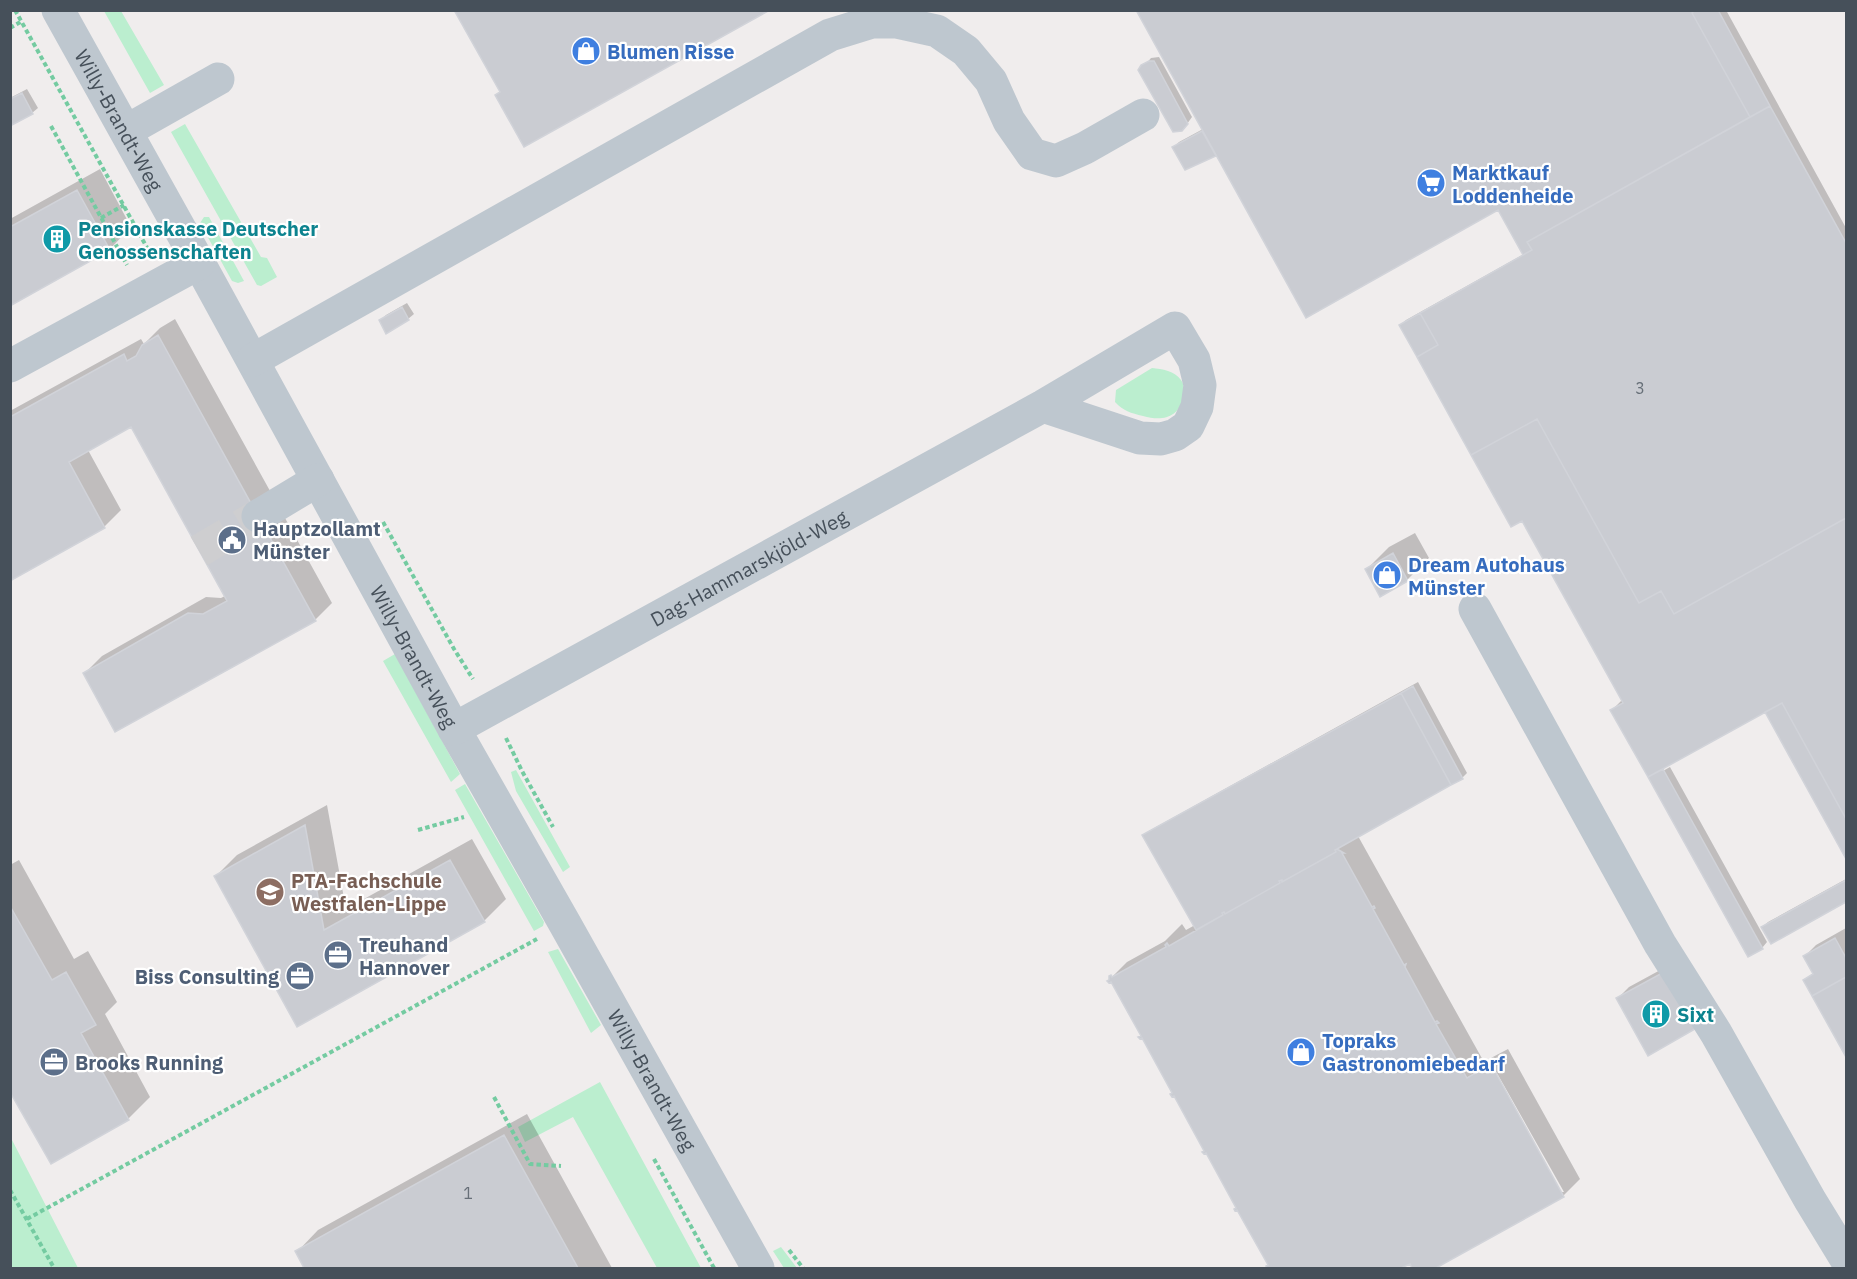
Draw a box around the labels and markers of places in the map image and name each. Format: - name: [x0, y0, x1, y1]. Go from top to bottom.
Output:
- shop icon: Blumen Risse: [570, 35, 602, 67]
- place label: Blumen Risse: [607, 38, 735, 65]
- place label: Marktkauf Loddenheide: [1452, 159, 1573, 209]
- supermarket icon: Marktkauf Loddenheide: [1415, 167, 1447, 199]
- place label: Pensionskasse Deutscher Genossenschaften: [78, 215, 318, 265]
- building icon: Pensionskasse Deutscher Genossenschaften: [41, 223, 73, 255]
- place label: Hauptzollamt Münster: [253, 515, 381, 565]
- public building icon: Hauptzollamt Münster: [216, 524, 248, 556]
- place label: Dream Autohaus Münster: [1408, 551, 1565, 601]
- shop icon: Dream Autohaus Münster: [1371, 559, 1403, 591]
- place label: PTA-Fachschule Westfalen-Lippe: [291, 867, 447, 917]
- school or university icon: PTA-Fachschule Westfalen-Lippe: [254, 876, 286, 908]
- place label: Treuhand Hannover: [359, 931, 450, 981]
- office icon: Treuhand Hannover: [322, 939, 354, 971]
- office icon: Biss Consulting: [284, 960, 316, 992]
- place label: Biss Consulting: [135, 963, 280, 990]
- building icon: Sixt: [1640, 998, 1672, 1030]
- place label: Sixt: [1677, 1001, 1714, 1028]
- place label: Topraks Gastronomiebedarf: [1322, 1027, 1505, 1077]
- shop icon: Topraks Gastronomiebedarf: [1285, 1036, 1317, 1068]
- office icon: Brooks Running: [38, 1046, 70, 1078]
- place label: Brooks Running: [75, 1049, 224, 1076]

